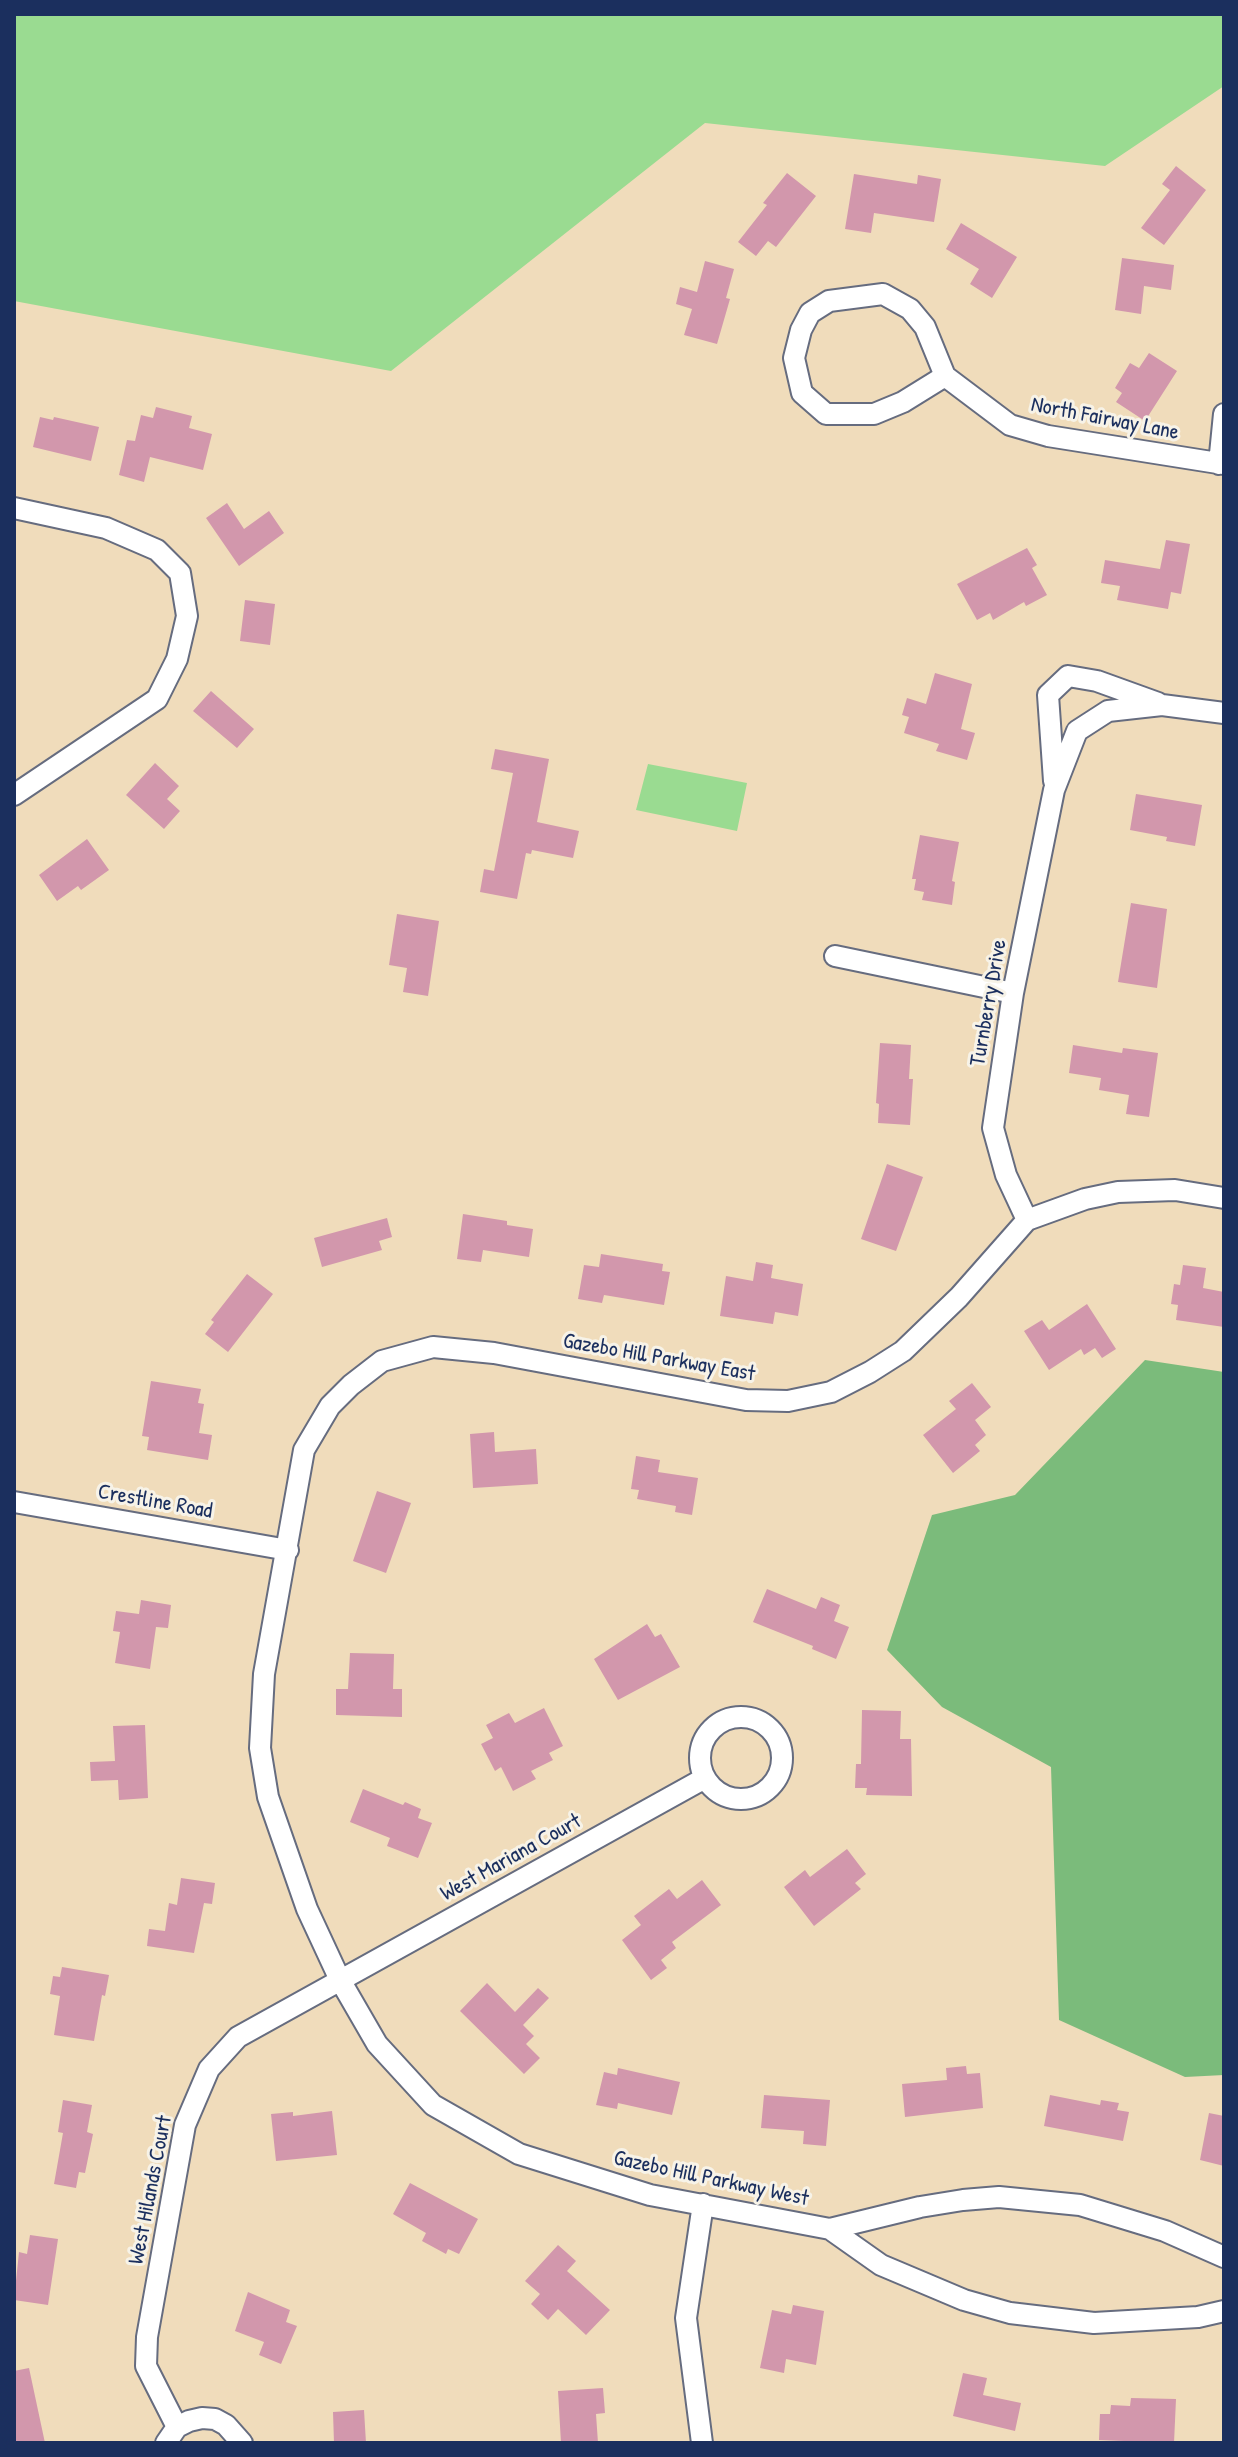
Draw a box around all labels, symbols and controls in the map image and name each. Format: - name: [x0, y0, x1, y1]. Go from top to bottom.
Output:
- street label: North Fairway Lane: [1029, 392, 1181, 446]
- street label: Turnberry Drive: [965, 938, 1013, 1068]
- street label: Gazebo Hill Parkway East: [561, 1328, 757, 1388]
- street label: Crestline Road: [96, 1479, 214, 1525]
- street label: West Mariana Court: [436, 1809, 586, 1907]
- street label: West Hilands Court: [124, 2113, 178, 2267]
- street label: Gazebo Hill Parkway West: [611, 2145, 811, 2213]

